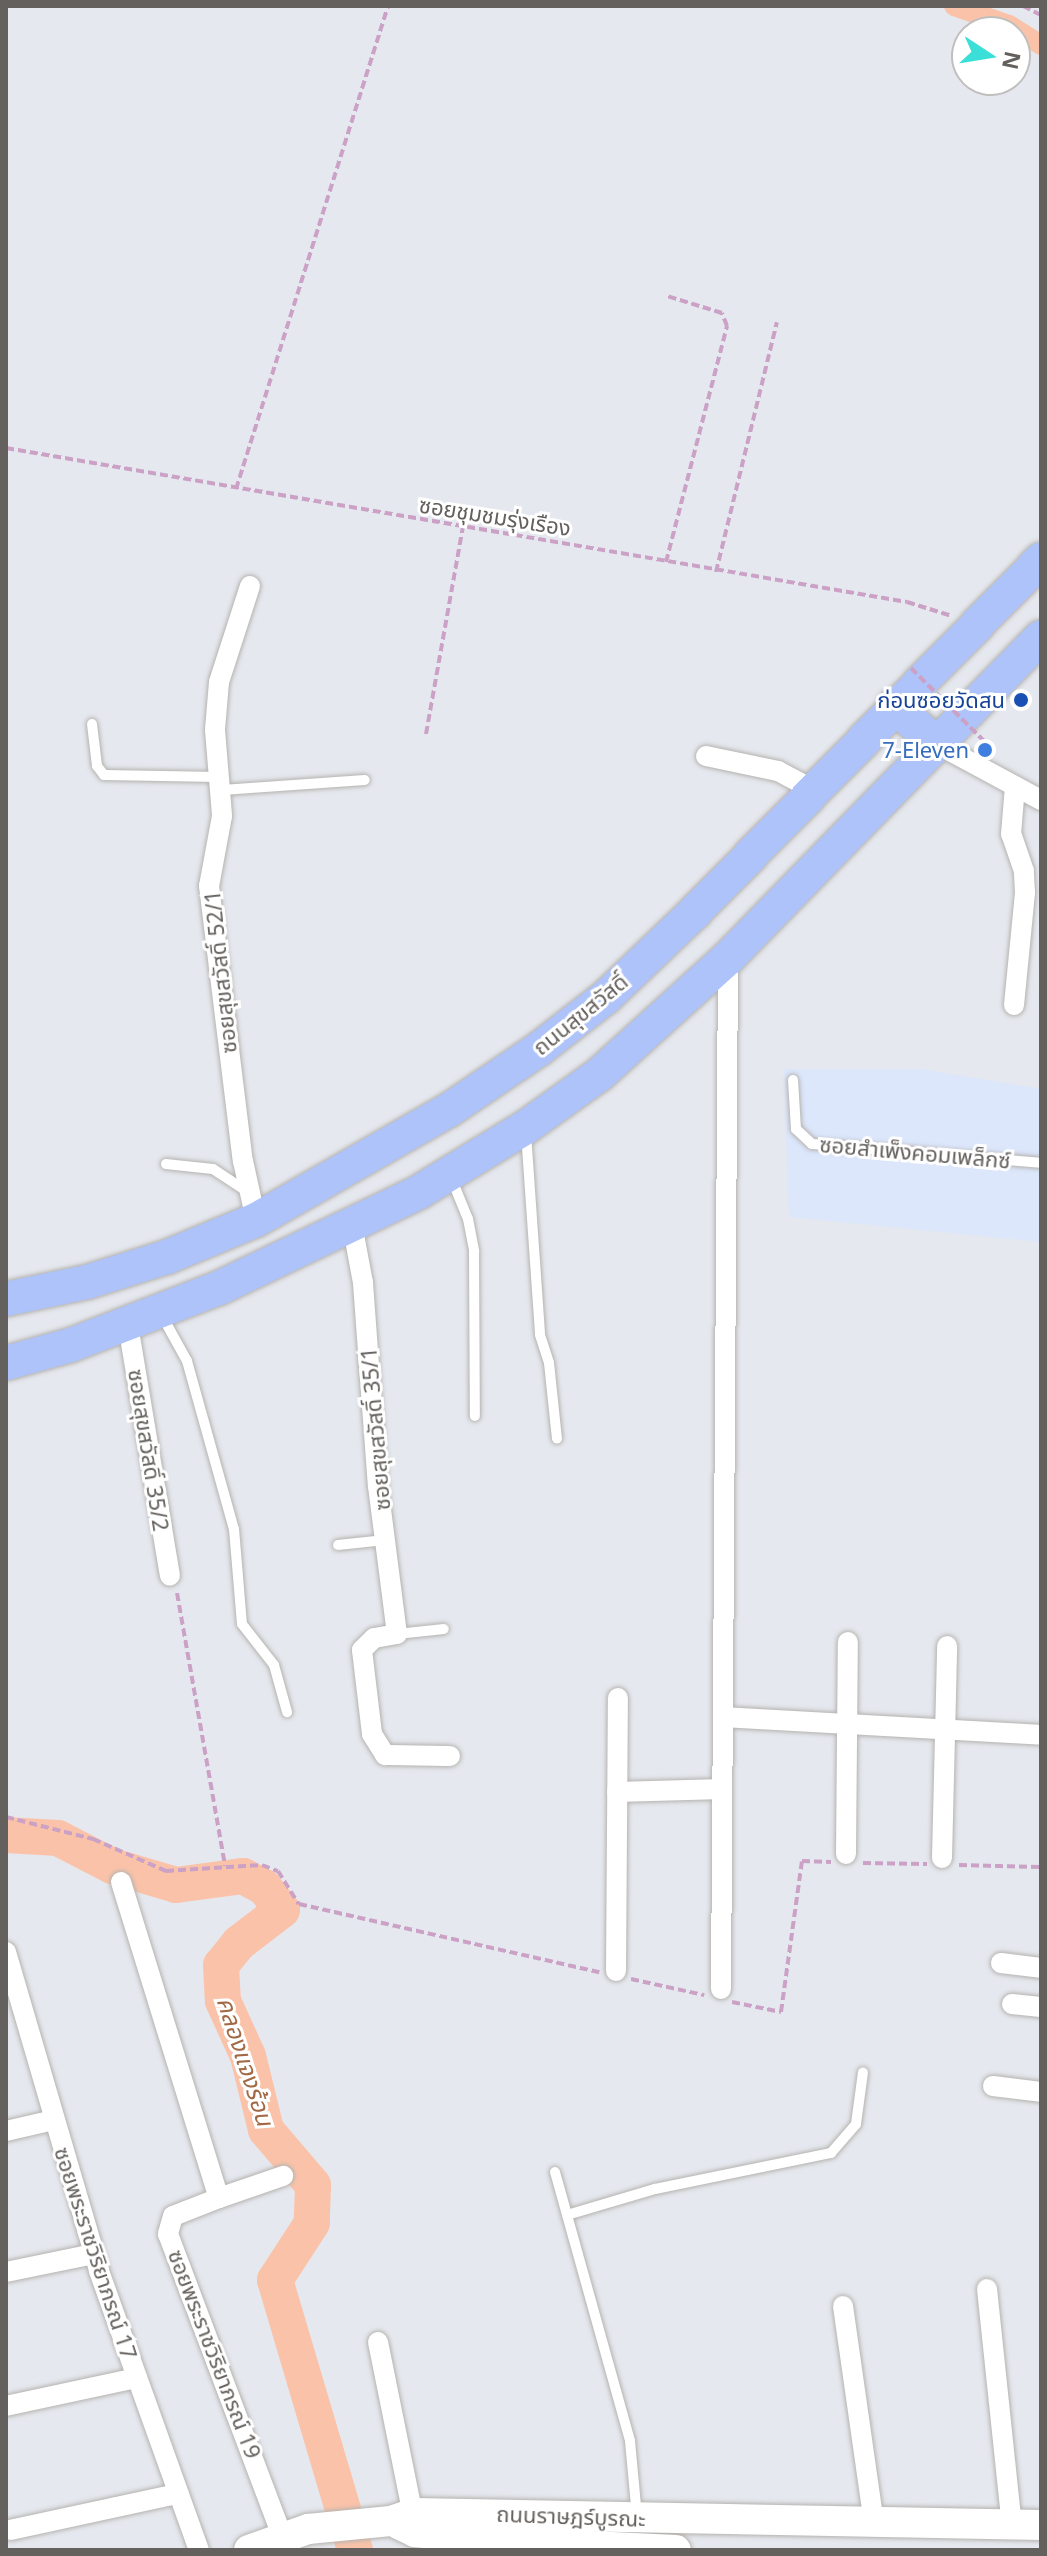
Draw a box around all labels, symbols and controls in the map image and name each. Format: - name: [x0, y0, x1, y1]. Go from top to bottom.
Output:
- north arrow: [951, 16, 1031, 96]
- text: N: [996, 49, 1029, 72]
- street label: ซอยชุมชมรุ่งเรือง: [417, 491, 573, 541]
- place label: ก่อนซอยวัดสน: [877, 687, 1005, 713]
- marker: ก่อนซอยวัดสน: [1012, 691, 1030, 709]
- place label: 7-Eleven: [882, 737, 969, 763]
- marker: 7-Eleven: [976, 741, 994, 759]
- street label: ซอยสุขสวัสดิ์ 52/1: [198, 889, 242, 1055]
- street label: ถนนสุขสวัสดิ์: [527, 968, 633, 1060]
- street label: ซอยสำเพ็งคอมเพล็กซ์: [818, 1130, 1012, 1174]
- street label: ซอยสุขสวัสดิ์ 35/1: [355, 1346, 395, 1512]
- street label: ซอยสุขสวัสดิ์ 35/2: [123, 1367, 175, 1533]
- water label: คลองแจงร้อน: [212, 1993, 280, 2129]
- street label: ซอยพระราชวิริยาภรณ์ 17: [49, 2144, 143, 2362]
- street label: ซอยพระราชวิริยาภรณ์ 19: [163, 2246, 267, 2462]
- street label: ถนนราษฎร์บูรณะ: [496, 2500, 646, 2532]

